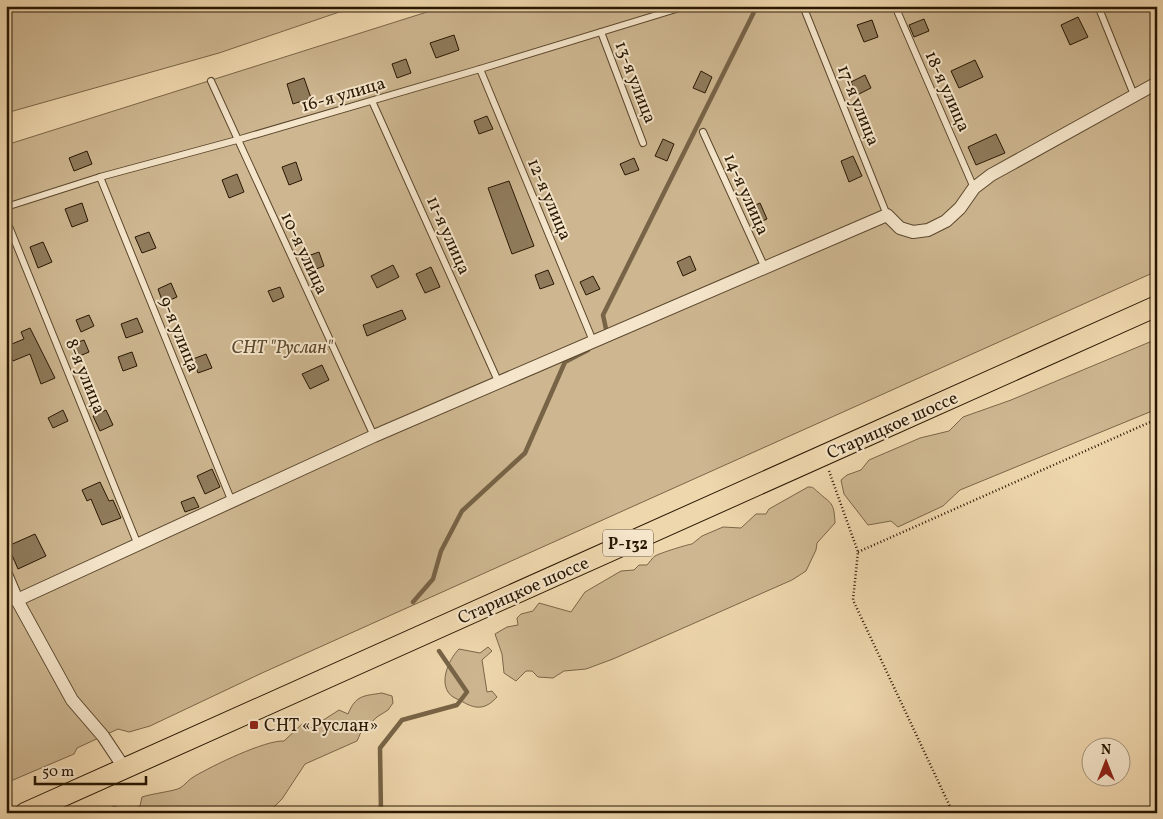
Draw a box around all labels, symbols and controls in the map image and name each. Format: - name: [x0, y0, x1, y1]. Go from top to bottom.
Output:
- street label: 13-я улица: [607, 38, 662, 127]
- street label: 18-я улица: [918, 47, 976, 136]
- street label: 17-я улица: [830, 61, 885, 150]
- street label: 16-я улица: [298, 71, 389, 119]
- street label: 14-я улица: [716, 150, 775, 240]
- street label: 12-я улица: [520, 155, 577, 244]
- street label: 11-я улица: [419, 192, 476, 279]
- street label: 10-я улица: [274, 208, 334, 299]
- street label: 9-я улица: [152, 293, 205, 376]
- street label: 8-я улица: [58, 335, 111, 418]
- park label: СНТ "Руслан": [231, 336, 334, 361]
- street label: Старицкое шоссе: [823, 386, 962, 467]
- road number: Р-132: [603, 530, 653, 556]
- street label: Старицкое шоссе: [454, 551, 593, 632]
- place label: СНТ «Руслан»: [264, 714, 378, 739]
- marker: СНТ «Руслан»: [248, 719, 260, 731]
- north arrow: [1080, 736, 1130, 786]
- text: N: [1101, 741, 1111, 760]
- scale bar: [35, 754, 146, 786]
- text: 50 m: [42, 762, 74, 783]

